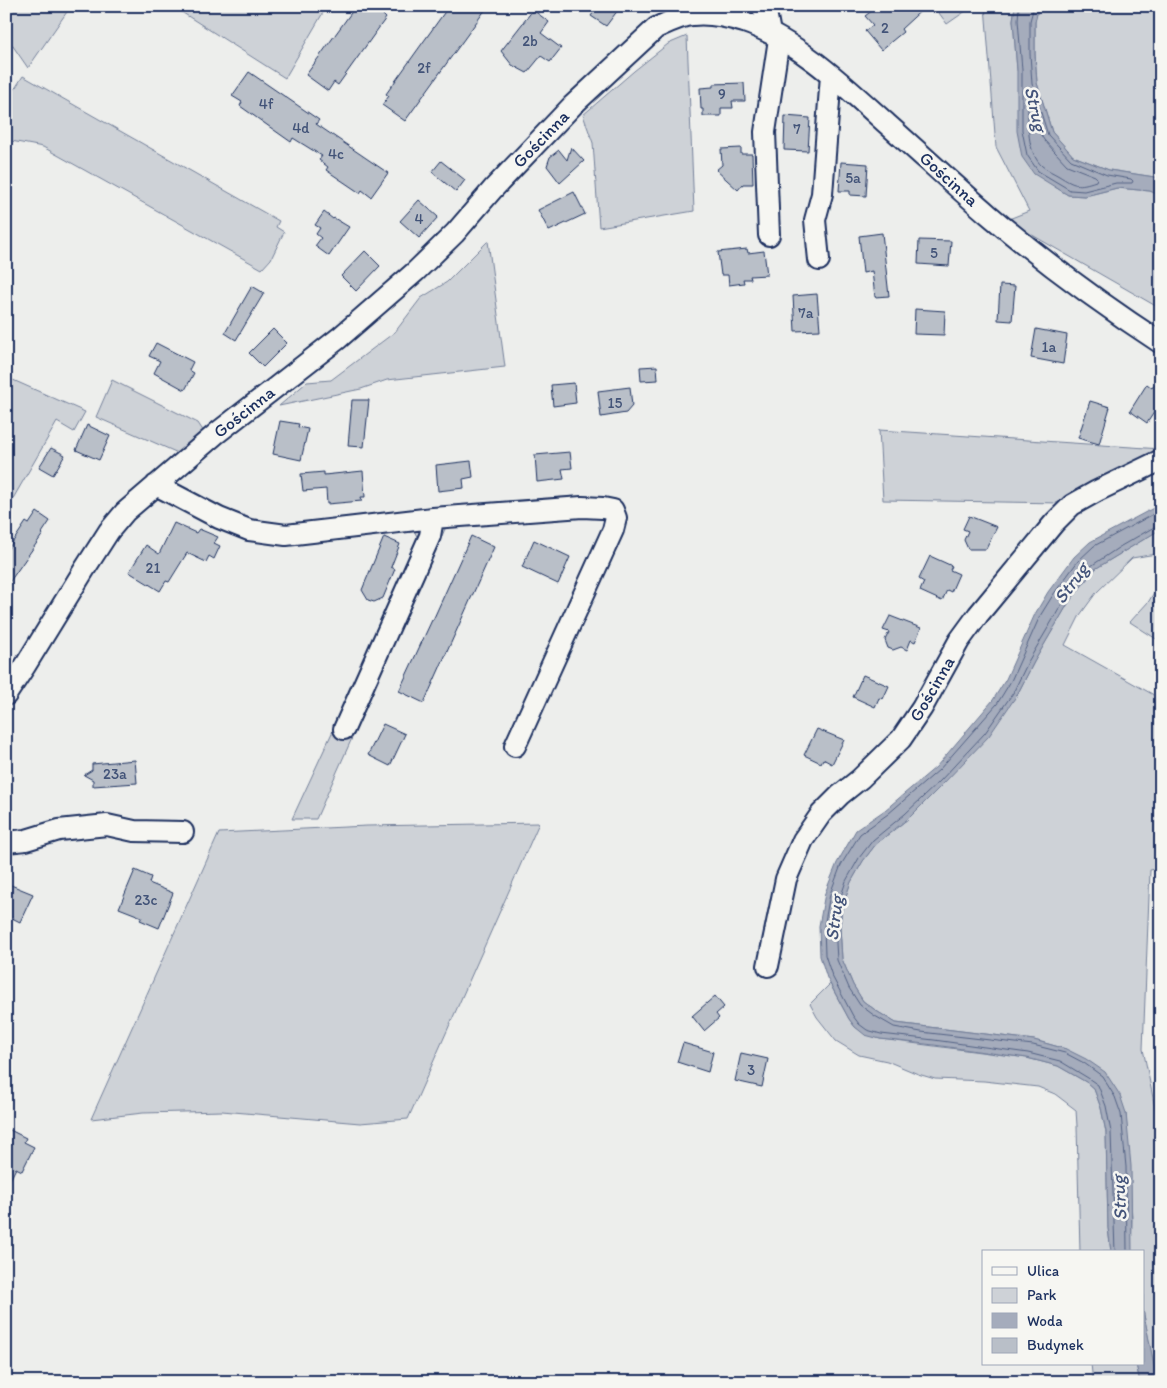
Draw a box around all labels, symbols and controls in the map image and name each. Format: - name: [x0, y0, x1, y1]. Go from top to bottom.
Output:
- house number: 2: [881, 19, 889, 37]
- house number: 2b: [522, 32, 538, 50]
- house number: 2f: [417, 59, 431, 77]
- water label: Strug: [1020, 84, 1053, 136]
- house number: 9: [718, 85, 726, 103]
- house number: 4f: [259, 95, 274, 113]
- street label: Gościnna: [508, 105, 574, 172]
- house number: 4d: [292, 119, 310, 137]
- house number: 7: [793, 120, 801, 138]
- house number: 4c: [328, 145, 344, 163]
- street label: Gościnna: [915, 147, 984, 212]
- house number: 5a: [845, 169, 861, 187]
- house number: 4: [414, 210, 424, 228]
- house number: 5: [930, 244, 938, 262]
- house number: 7a: [798, 304, 814, 322]
- house number: 1a: [1042, 338, 1057, 356]
- street label: Gościnna: [209, 381, 280, 443]
- house number: 15: [608, 394, 623, 412]
- water label: Strug: [1048, 556, 1095, 608]
- house number: 21: [146, 559, 160, 577]
- street label: Gościnna: [905, 652, 960, 726]
- house number: 23a: [103, 765, 127, 783]
- house number: 23c: [134, 891, 158, 909]
- water label: Strug: [820, 892, 848, 942]
- house number: 3: [747, 1061, 755, 1079]
- water label: Strug: [1106, 1173, 1132, 1221]
- legend: [982, 1250, 1144, 1366]
- text: Ulica: [1027, 1262, 1060, 1280]
- text: Park: [1027, 1286, 1057, 1304]
- text: Woda: [1027, 1312, 1063, 1330]
- text: Budynek: [1027, 1336, 1084, 1354]

